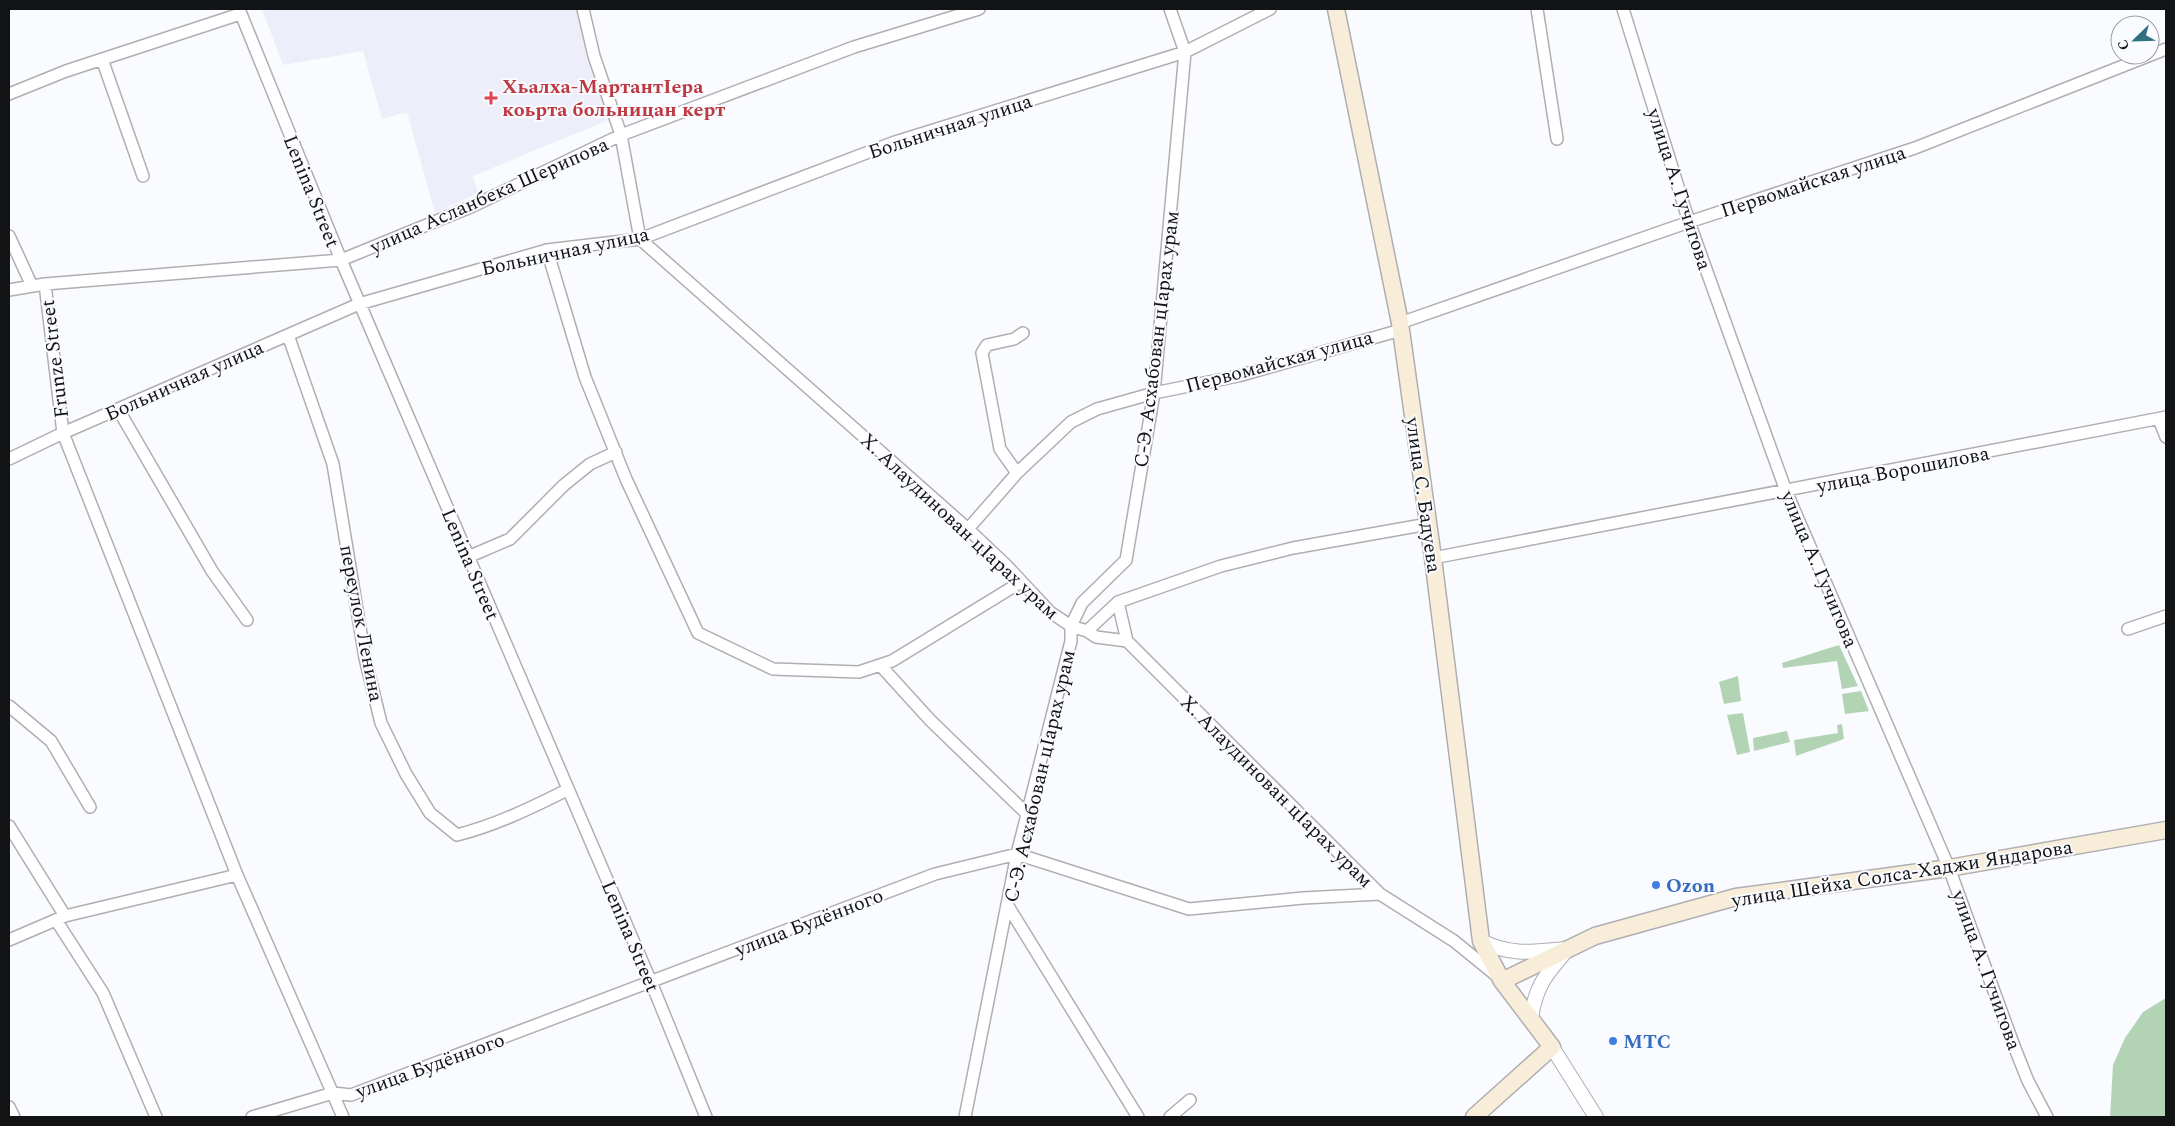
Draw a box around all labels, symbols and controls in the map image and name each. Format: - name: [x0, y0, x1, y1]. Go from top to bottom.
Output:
- north arrow: [2110, 15, 2160, 65]
- text: С: [2112, 36, 2135, 54]
- place label: Хьалха-МартантIера коьрта больницан керт: [502, 72, 725, 125]
- street label: Больничная улица: [864, 86, 1036, 168]
- marker: Хьалха-МартантIера коьрта больницан керт: [484, 91, 498, 105]
- street label: улица А. Гучигова: [1638, 104, 1719, 274]
- street label: улица Асланбека Шерипова: [364, 130, 614, 263]
- street label: Lenina Street: [275, 131, 347, 252]
- street label: Первомайская улица: [1717, 138, 1910, 226]
- street label: С-Э. Асхабован цIарах урам: [1126, 209, 1188, 469]
- street label: Больничная улица: [479, 219, 652, 284]
- street label: Frunze Street: [33, 298, 77, 420]
- street label: Первомайская улица: [1182, 322, 1377, 401]
- street label: Больничная улица: [100, 332, 269, 429]
- street label: улица С. Бадуева: [1397, 414, 1449, 575]
- street label: Х. Алаудинован цIарах урам: [853, 426, 1066, 627]
- street label: улица Ворошилова: [1813, 438, 1992, 502]
- street label: улица А. Гучигова: [1772, 485, 1866, 653]
- street label: Lenina Street: [433, 504, 507, 625]
- street label: переулок Ленина: [331, 542, 391, 704]
- street label: С-Э. Асхабован цIарах урам: [996, 647, 1084, 906]
- street label: Х. Алаудинован цIарах урам: [1173, 688, 1380, 895]
- street label: улица Шейха Солса-Хаджи Яндарова: [1728, 832, 2075, 916]
- place label: Ozon: [1666, 871, 1715, 901]
- street label: Lenina Street: [593, 876, 667, 997]
- marker: Ozon: [1650, 879, 1662, 891]
- street label: улица Будённого: [730, 881, 888, 965]
- street label: улица А. Гучигова: [1943, 885, 2029, 1055]
- street label: улица Будённого: [351, 1025, 509, 1107]
- place label: МТС: [1623, 1027, 1671, 1057]
- marker: МТС: [1607, 1035, 1619, 1047]

